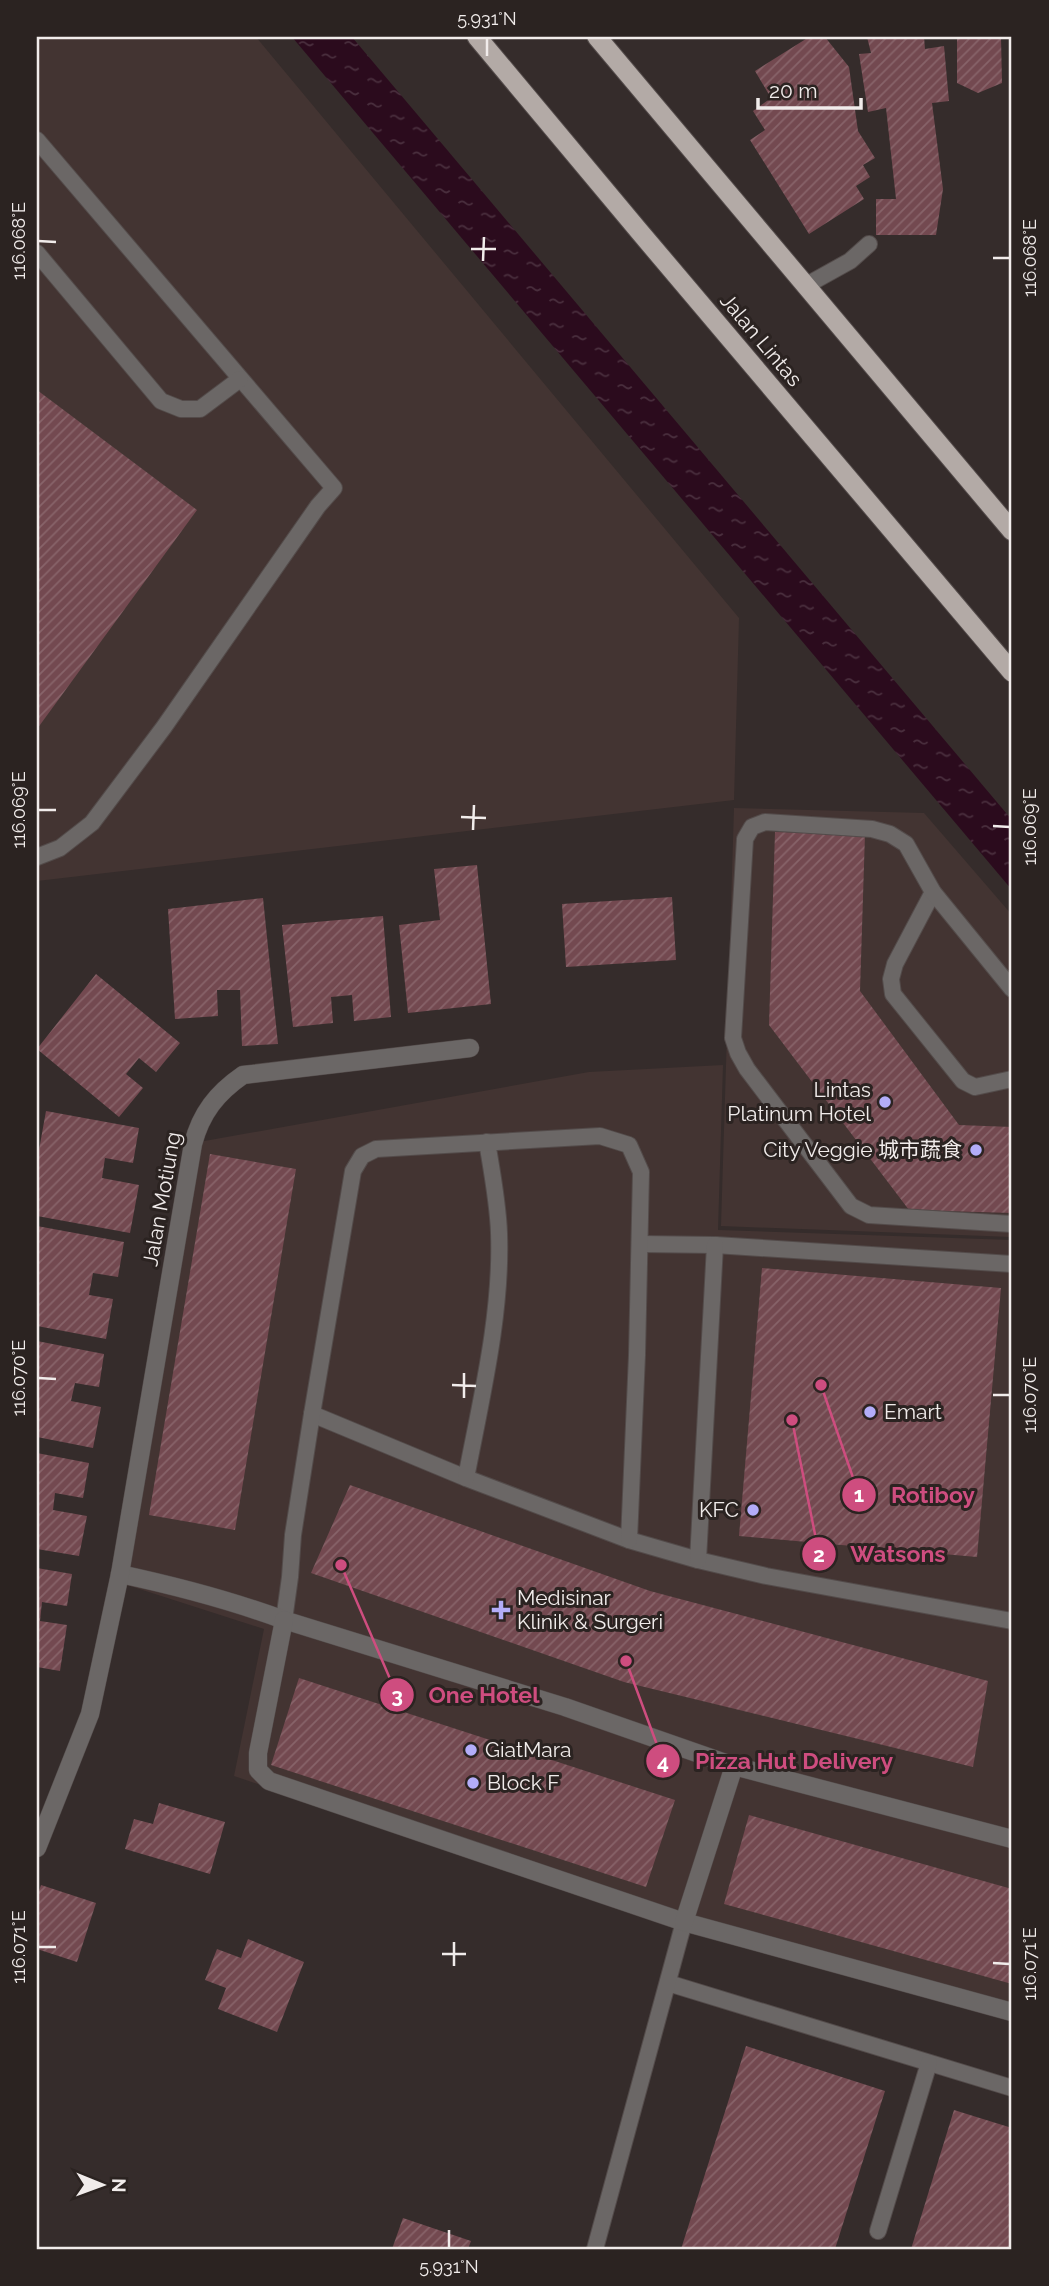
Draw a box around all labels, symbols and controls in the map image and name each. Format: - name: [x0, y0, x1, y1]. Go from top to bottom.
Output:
- text: 5.931°N: [457, 8, 517, 29]
- scale bar: [758, 66, 862, 110]
- text: 20 m: [769, 78, 817, 103]
- text: 116.068°E: [8, 202, 29, 280]
- text: 116.068°E: [1019, 219, 1040, 297]
- street label: Jalan Lintas: [715, 288, 808, 391]
- text: 116.069°E: [8, 771, 29, 849]
- text: 116.069°E: [1019, 788, 1040, 866]
- place label: Lintas Platinum Hotel: [727, 1077, 871, 1126]
- marker: Lintas Platinum Hotel: [877, 1094, 893, 1110]
- street label: Jalan Motiung: [137, 1130, 186, 1268]
- place label: City Veggie 城市蔬食: [763, 1137, 962, 1162]
- marker: City Veggie 城市蔬食: [968, 1142, 984, 1158]
- text: 116.070°E: [8, 1340, 29, 1416]
- text: 116.070°E: [1019, 1357, 1040, 1433]
- place label: Emart: [884, 1399, 942, 1424]
- marker: Emart: [862, 1404, 878, 1420]
- callout: Rotiboy: [842, 1473, 989, 1517]
- text: Rotiboy: [891, 1481, 975, 1508]
- text: 1: [854, 1482, 864, 1507]
- place label: KFC: [699, 1497, 739, 1522]
- marker: KFC: [745, 1502, 761, 1518]
- callout: Watsons: [801, 1532, 959, 1576]
- text: Watsons: [850, 1540, 946, 1567]
- text: 2: [813, 1542, 825, 1567]
- place label: Medisinar Klinik & Surgeri: [517, 1585, 663, 1634]
- marker: Medisinar Klinik & Surgeri: [491, 1600, 511, 1620]
- callout: One Hotel: [380, 1673, 554, 1717]
- text: One Hotel: [429, 1681, 540, 1708]
- text: 3: [391, 1683, 403, 1708]
- place label: GiatMara: [485, 1737, 572, 1762]
- callout: Pizza Hut Delivery: [646, 1739, 907, 1783]
- marker: GiatMara: [463, 1742, 479, 1758]
- text: Pizza Hut Delivery: [695, 1747, 893, 1774]
- text: 4: [657, 1749, 669, 1774]
- place label: Block F: [487, 1770, 560, 1795]
- marker: Block F: [465, 1775, 481, 1791]
- text: 116.071°E: [8, 1910, 29, 1984]
- text: 116.071°E: [1019, 1927, 1040, 2001]
- north arrow: [66, 2150, 136, 2220]
- text: N: [108, 2178, 130, 2193]
- text: 5.931°N: [419, 2256, 479, 2277]

